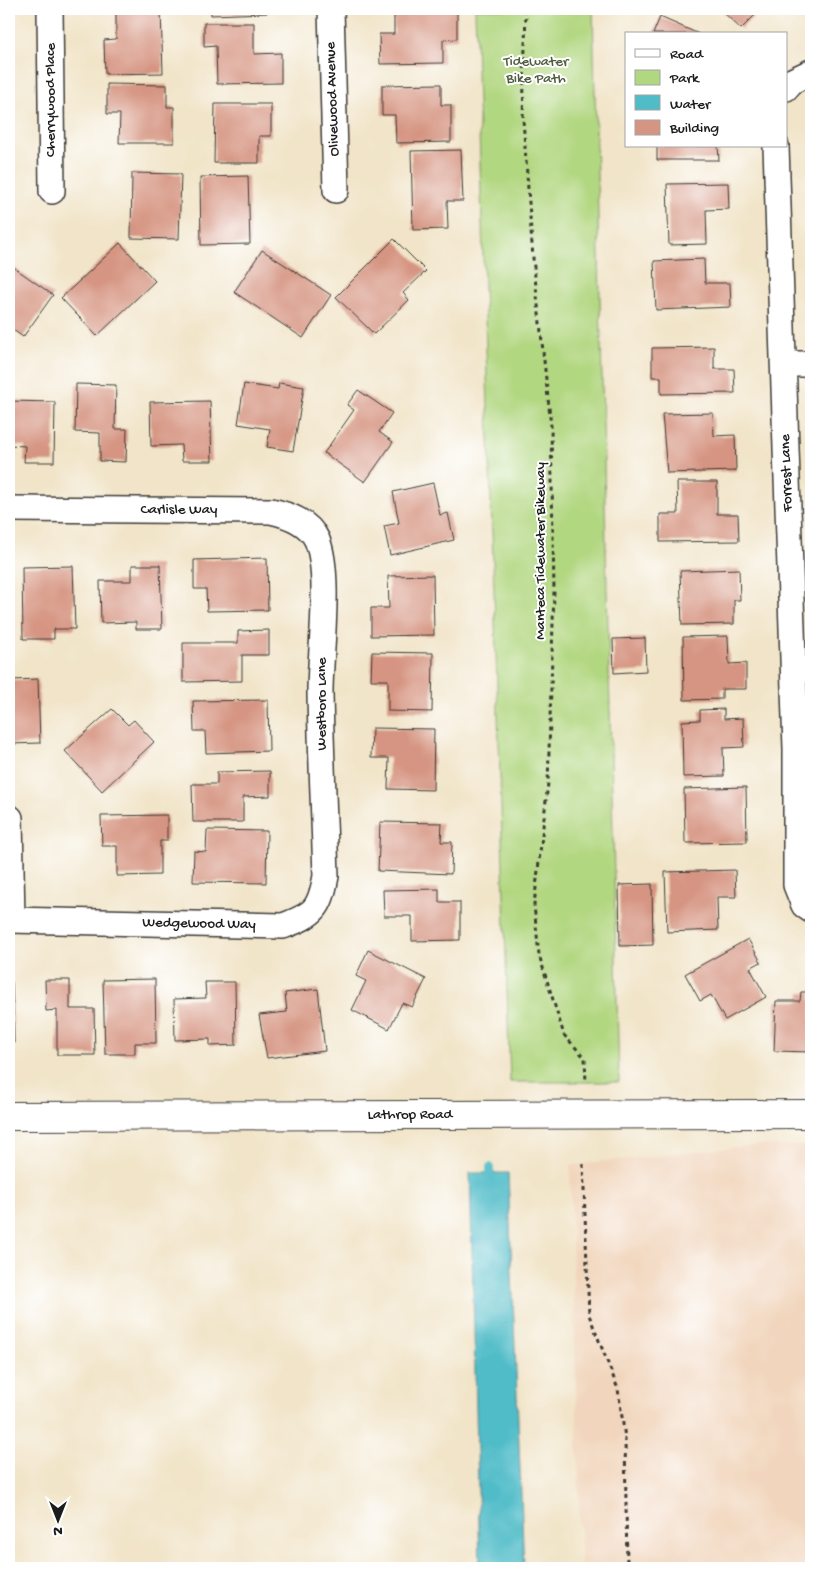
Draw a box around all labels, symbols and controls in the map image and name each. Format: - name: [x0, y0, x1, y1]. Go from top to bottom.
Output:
- legend: [625, 32, 788, 148]
- street label: Olivewood Avenue: [322, 41, 344, 157]
- street label: Cherrywood Place: [42, 43, 60, 157]
- text: Road: [670, 46, 704, 64]
- park label: Tidewater Bike Path: [503, 53, 570, 88]
- text: Park: [669, 70, 700, 88]
- text: Water: [670, 96, 712, 114]
- text: Building: [669, 120, 719, 138]
- street label: Forrest Lane: [777, 434, 797, 513]
- street label: Manteca Tidewater Bikeway: [532, 462, 550, 640]
- street label: Carlisle Way: [141, 501, 218, 519]
- street label: Westboro Lane: [313, 657, 331, 751]
- street label: Wedgewood Way: [142, 914, 257, 934]
- street label: Lathrop Road: [368, 1106, 454, 1124]
- north arrow: [32, 1494, 82, 1544]
- text: N: [53, 1522, 63, 1539]

